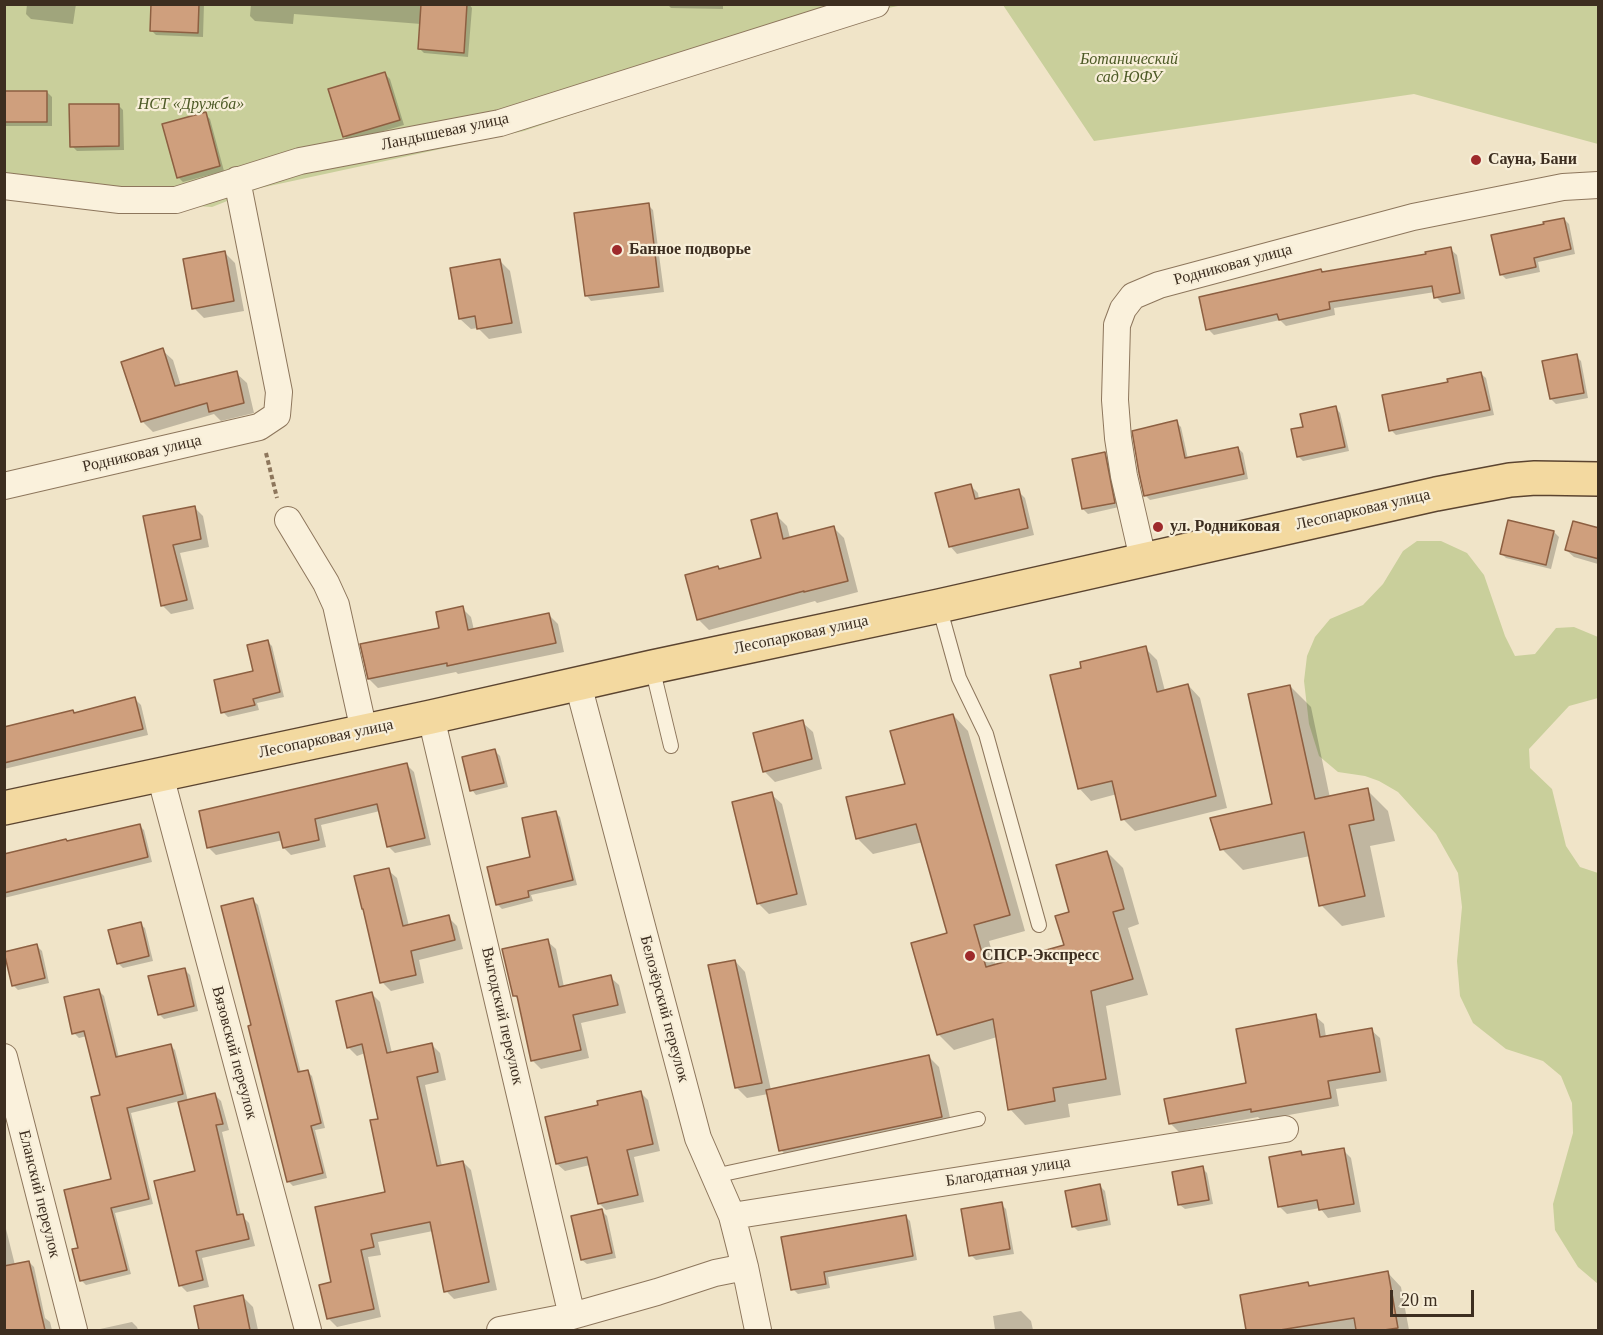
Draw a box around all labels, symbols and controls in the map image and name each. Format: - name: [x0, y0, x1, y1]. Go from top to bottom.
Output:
- park label: Ботанический сад ЮФУ: [1080, 50, 1178, 88]
- park label: НСТ «Дружба»: [138, 95, 244, 115]
- street label: Ландышевая улица: [379, 109, 511, 155]
- place label: Сауна, Бани: [1488, 150, 1577, 170]
- marker: Сауна, Бани: [1469, 153, 1483, 167]
- place label: Банное подворье: [629, 240, 751, 260]
- street label: Родниковая улица: [1172, 240, 1294, 290]
- marker: Банное подворье: [610, 243, 624, 257]
- street label: Родниковая улица: [81, 431, 203, 477]
- street label: Лесопарковая улица: [1294, 485, 1432, 535]
- place label: ул. Родниковая: [1170, 517, 1280, 537]
- marker: ул. Родниковая: [1151, 520, 1165, 534]
- street label: Лесопарковая улица: [732, 611, 870, 659]
- street label: Лесопарковая улица: [257, 715, 395, 763]
- street label: Белозёрский переулок: [635, 934, 693, 1084]
- street label: Выгодский переулок: [477, 945, 527, 1087]
- place label: СПСР-Экспресс: [982, 946, 1099, 966]
- marker: СПСР-Экспресс: [963, 949, 977, 963]
- street label: Вязовский переулок: [207, 984, 261, 1122]
- street label: Еланский переулок: [14, 1128, 64, 1260]
- street label: Благодатная улица: [944, 1153, 1072, 1191]
- scale bar: [1393, 1278, 1477, 1316]
- text: 20 m: [1401, 1290, 1438, 1310]

